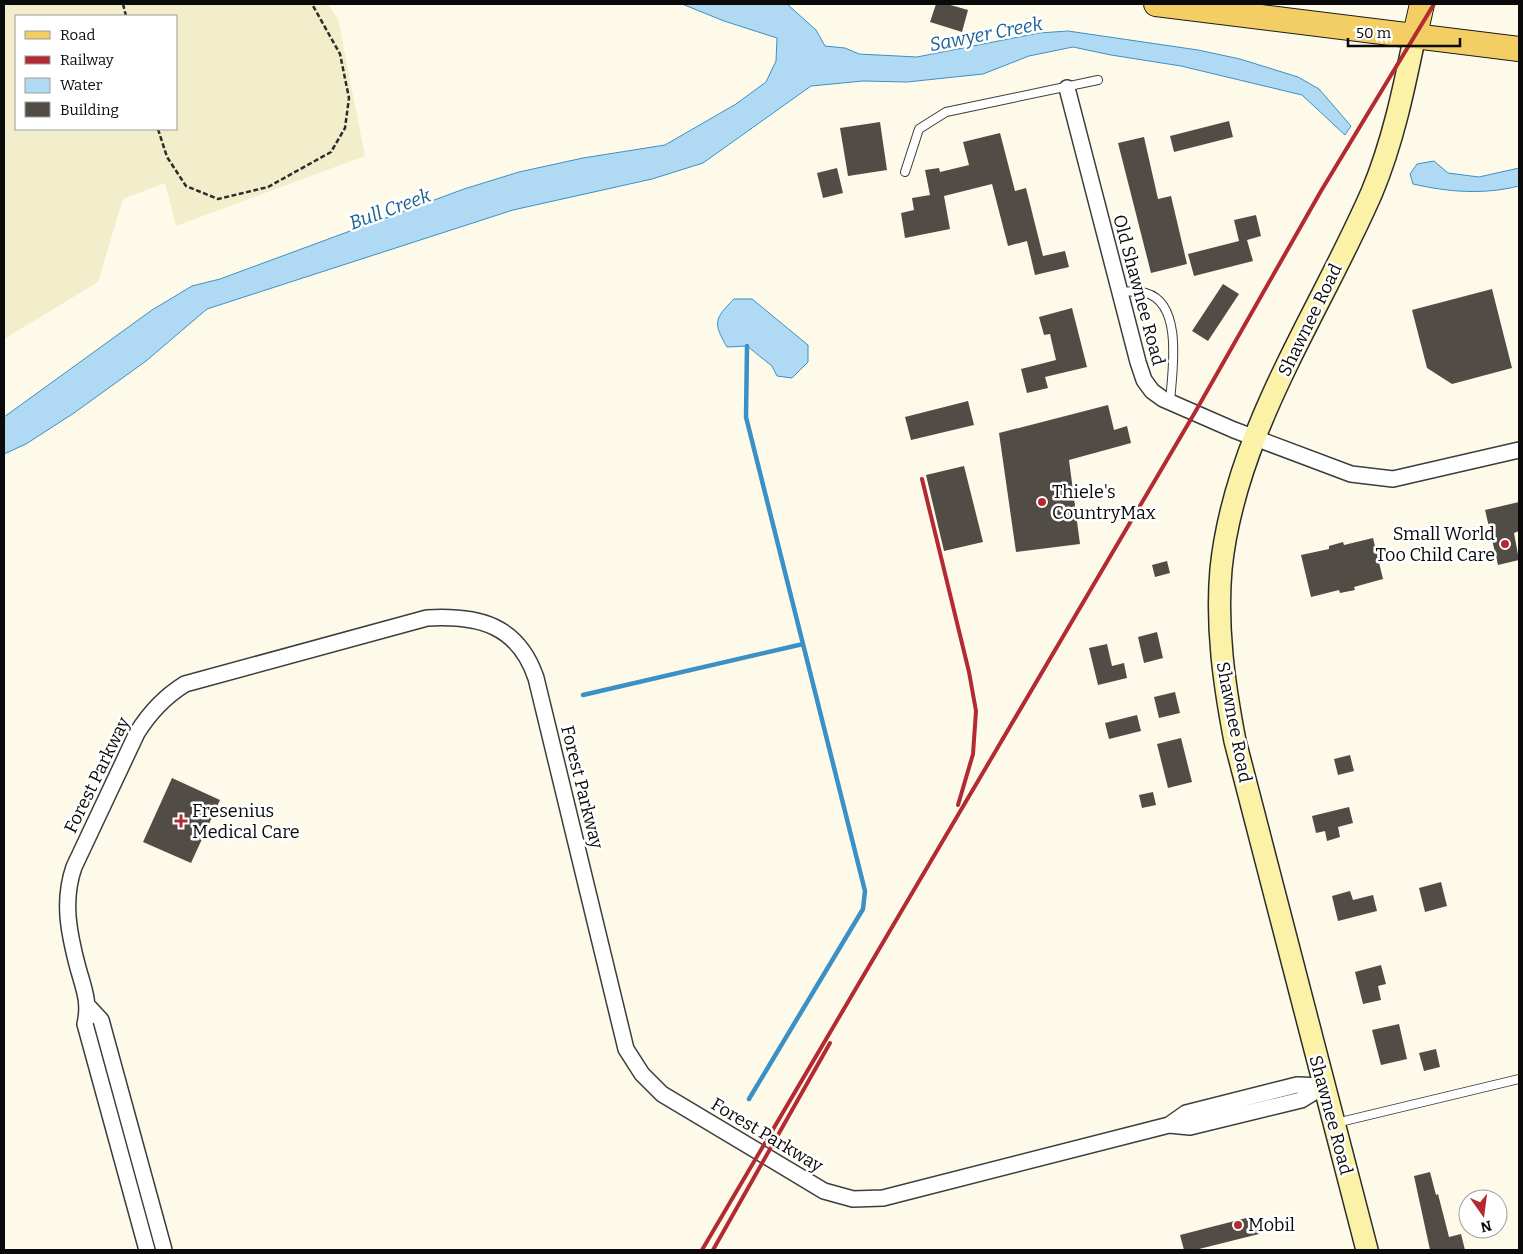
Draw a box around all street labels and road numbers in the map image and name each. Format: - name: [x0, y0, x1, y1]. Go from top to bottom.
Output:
- street label: Old Shawnee Road: [1108, 212, 1170, 368]
- street label: Shawnee Road: [1273, 260, 1347, 380]
- street label: Shawnee Road: [1211, 660, 1257, 785]
- street label: Forest Parkway: [59, 713, 135, 837]
- street label: Forest Parkway: [556, 723, 608, 851]
- street label: Shawnee Road: [1304, 1053, 1358, 1177]
- street label: Forest Parkway: [707, 1093, 827, 1177]

